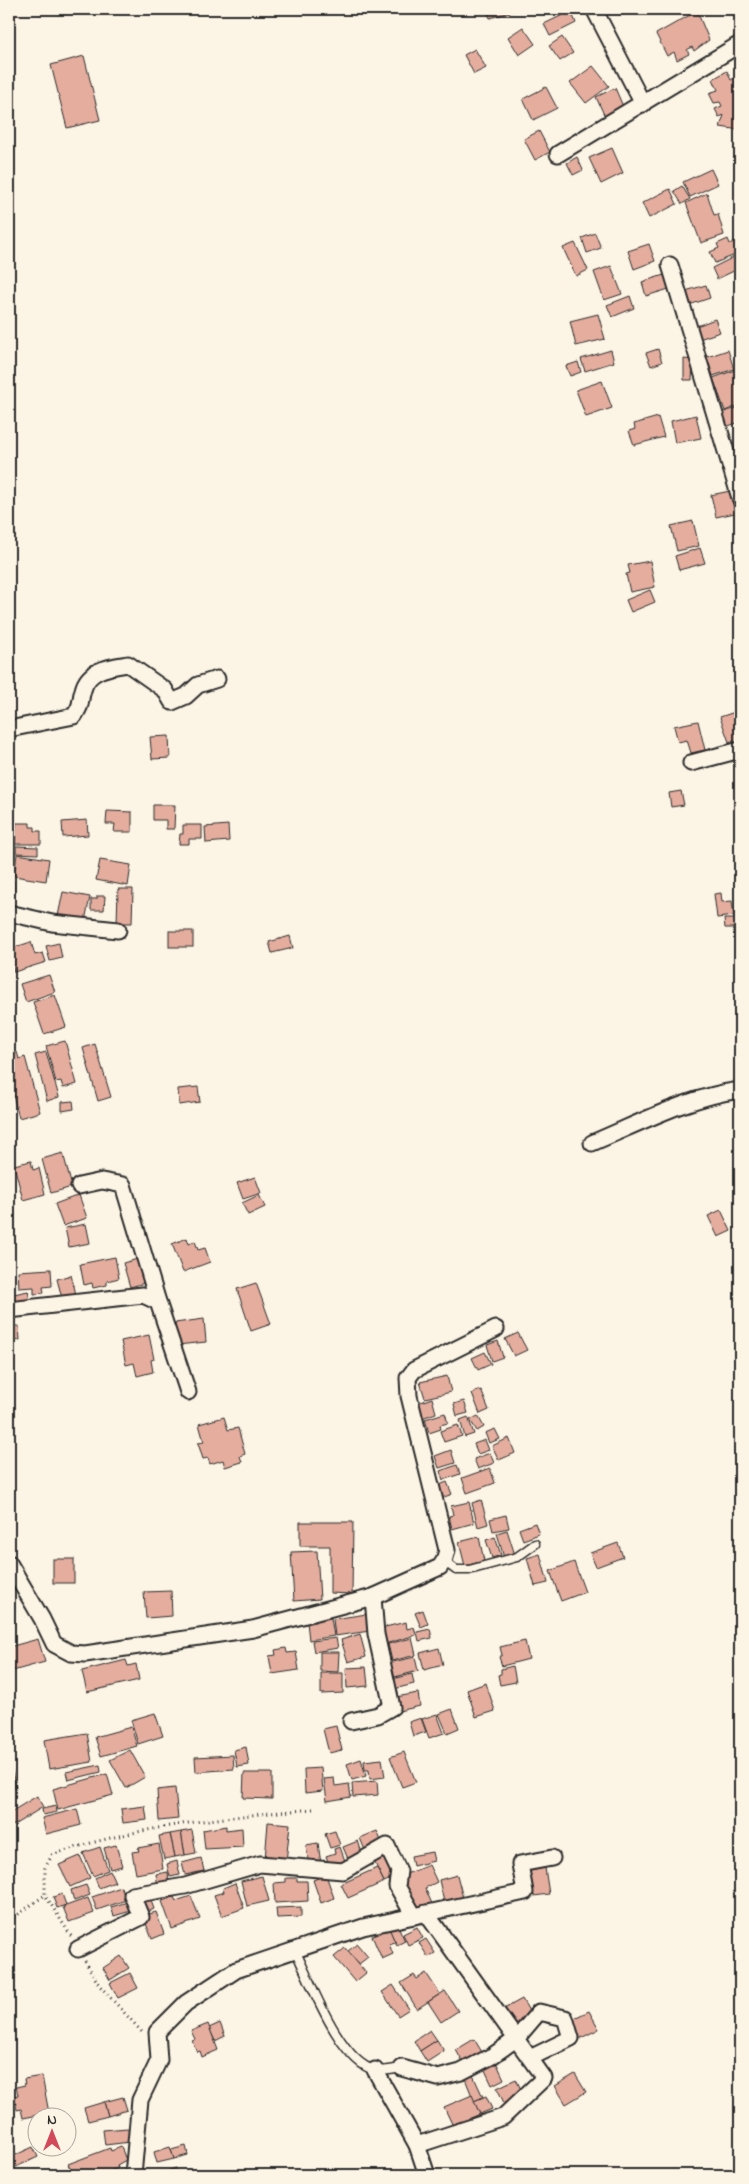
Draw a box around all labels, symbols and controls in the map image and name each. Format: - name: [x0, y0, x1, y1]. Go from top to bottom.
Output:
- north arrow: [28, 2106, 78, 2156]
- text: N: [47, 2110, 57, 2131]

